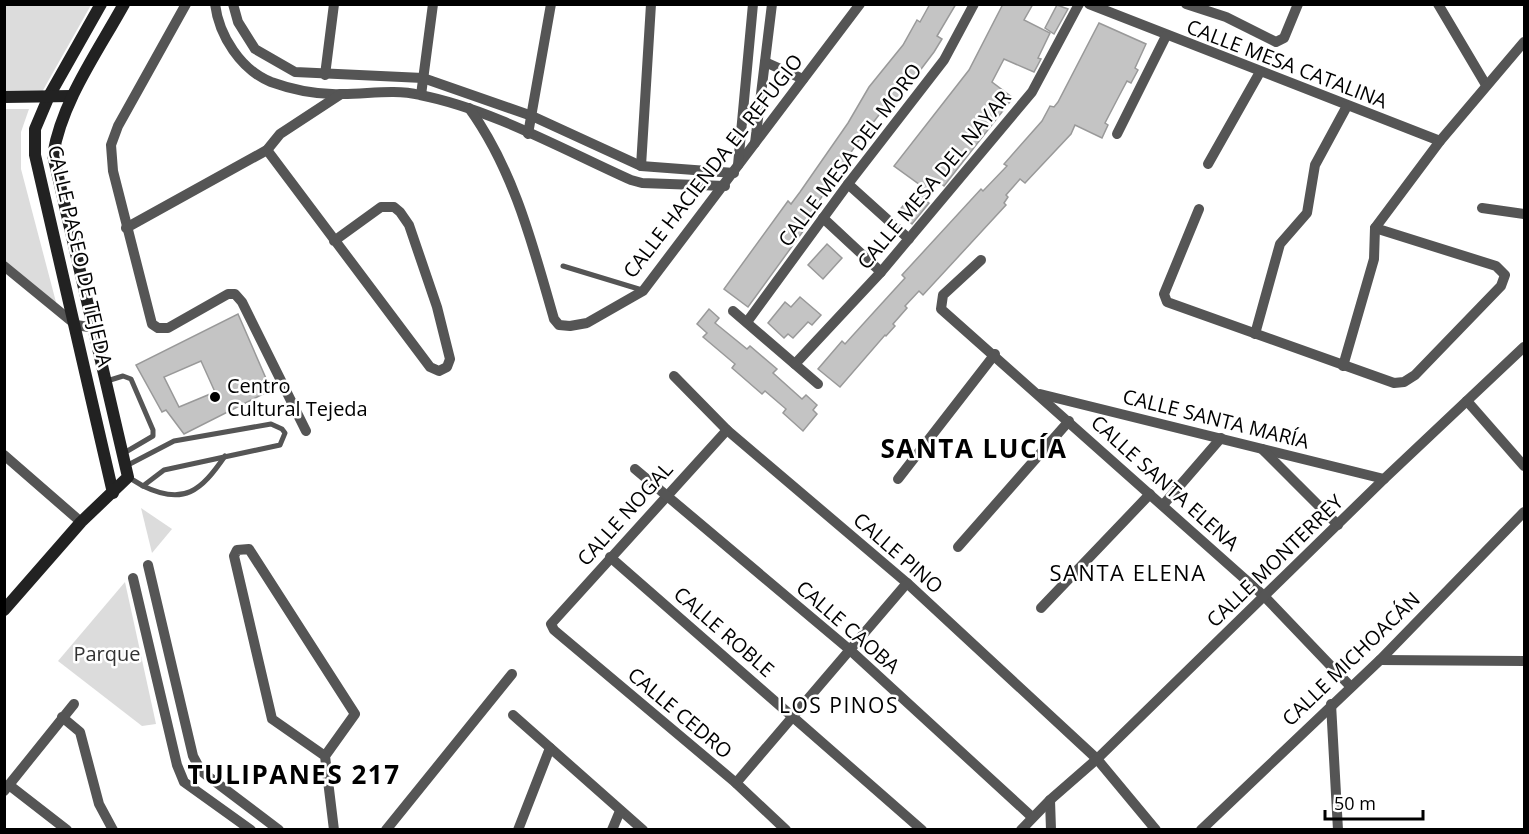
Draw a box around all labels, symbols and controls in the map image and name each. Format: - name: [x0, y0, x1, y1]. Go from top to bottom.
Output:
- street label: CALLE MESA CATALINA: [1183, 13, 1392, 114]
- street label: CALLE HACIENDA EL REFUGIO: [617, 48, 809, 283]
- street label: CALLE MESA DEL MORO: [772, 58, 927, 252]
- street label: CALLE MESA DEL NAYAR: [851, 84, 1017, 275]
- street label: CALLE PASEO DE TEJEDA: [42, 142, 119, 370]
- place label: Centro Cultural Tejeda: [227, 372, 368, 422]
- street label: CALLE SANTA MARÍA: [1120, 382, 1312, 455]
- marker: Centro Cultural Tejeda: [208, 390, 222, 404]
- street label: CALLE SANTA ELENA: [1086, 409, 1245, 557]
- district label: SANTA LUCÍA: [880, 430, 1068, 466]
- street label: CALLE NOGAL: [571, 456, 678, 571]
- street label: CALLE MONTERREY: [1200, 488, 1349, 633]
- street label: CALLE PINO: [848, 506, 949, 599]
- district label: SANTA ELENA: [1049, 557, 1207, 587]
- street label: CALLE CAOBA: [791, 574, 906, 679]
- street label: CALLE ROBLE: [668, 580, 780, 683]
- street label: CALLE MICHOACÁN: [1276, 586, 1425, 732]
- park label: Parque: [73, 640, 141, 667]
- street label: CALLE CEDRO: [622, 661, 738, 764]
- district label: LOS PINOS: [779, 691, 899, 719]
- district label: TULIPANES 217: [187, 756, 401, 792]
- scale bar: [1325, 783, 1422, 821]
- text: 50 m: [1334, 791, 1376, 815]

